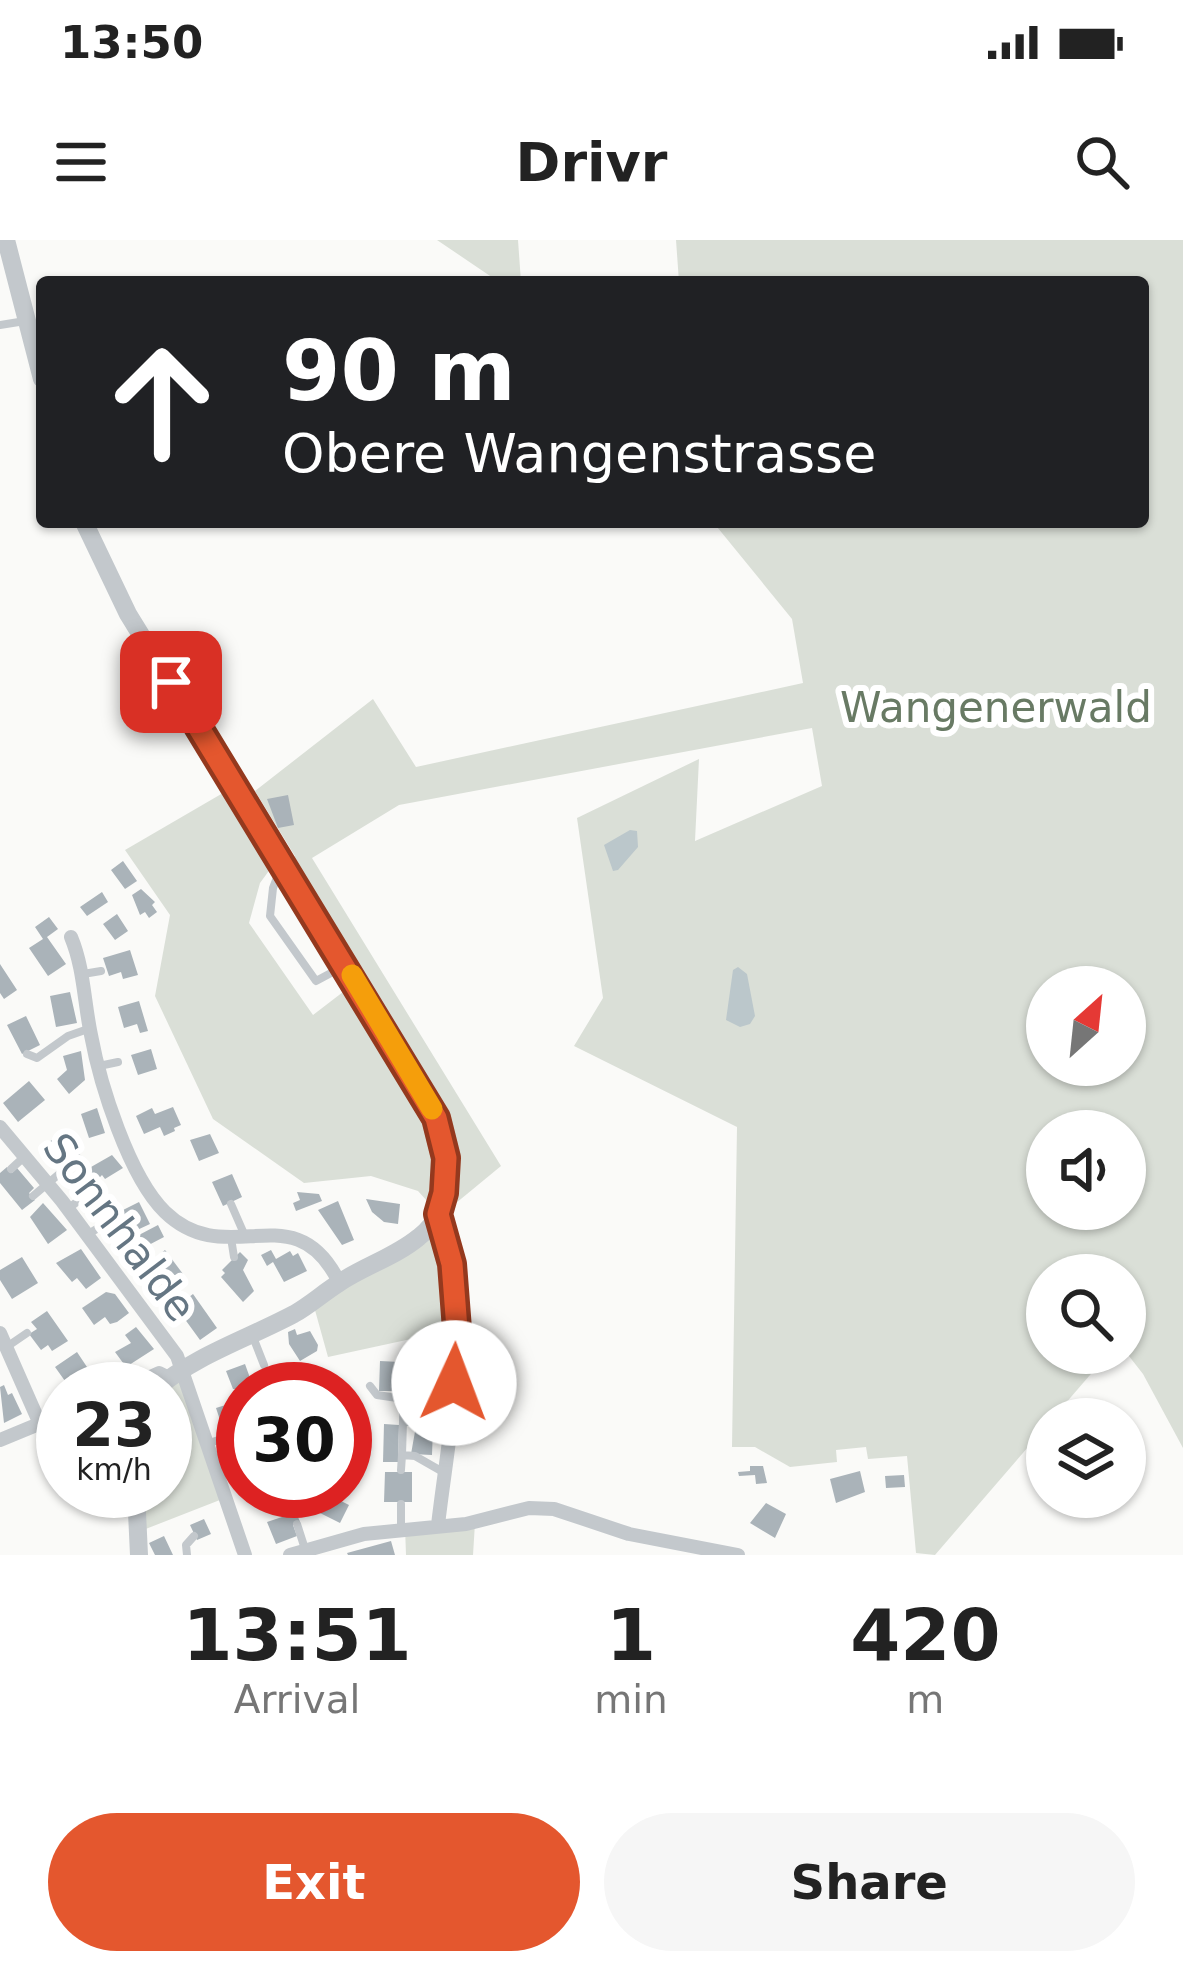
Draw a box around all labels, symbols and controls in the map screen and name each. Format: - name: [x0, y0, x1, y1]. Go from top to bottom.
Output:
- text: 13:50: [60, 16, 203, 69]
- icon: menu: [48, 129, 114, 195]
- icon: search: [1069, 129, 1135, 195]
- text: Drivr: [516, 131, 667, 194]
- text: 90 m: [282, 322, 516, 420]
- icon: ahead: [84, 324, 240, 480]
- text: Obere Wangenstrasse: [282, 422, 876, 485]
- pin: [120, 631, 222, 733]
- icon: arrive: [138, 649, 204, 715]
- park label: Wangenerwald: [840, 683, 1152, 732]
- north arrow: [1026, 966, 1146, 1086]
- map controls: [1026, 966, 1146, 1518]
- button: sound: [1026, 1110, 1146, 1230]
- street label: Sonnhalde: [33, 1124, 206, 1331]
- button: search: [1026, 1254, 1146, 1374]
- position arrow: [391, 1320, 517, 1446]
- speed limit sign: 30: [216, 1362, 372, 1518]
- text: 23: [72, 1390, 156, 1460]
- button: layers: [1026, 1398, 1146, 1518]
- text: km/h: [76, 1452, 152, 1487]
- text: 13:51: [182, 1593, 412, 1677]
- text: 1: [606, 1593, 656, 1677]
- text: 420: [850, 1593, 1000, 1677]
- text: Arrival: [234, 1677, 360, 1722]
- text: min: [594, 1677, 668, 1722]
- text: m: [906, 1677, 944, 1722]
- button: Exit: [48, 1813, 580, 1951]
- button: Share: [604, 1813, 1135, 1951]

